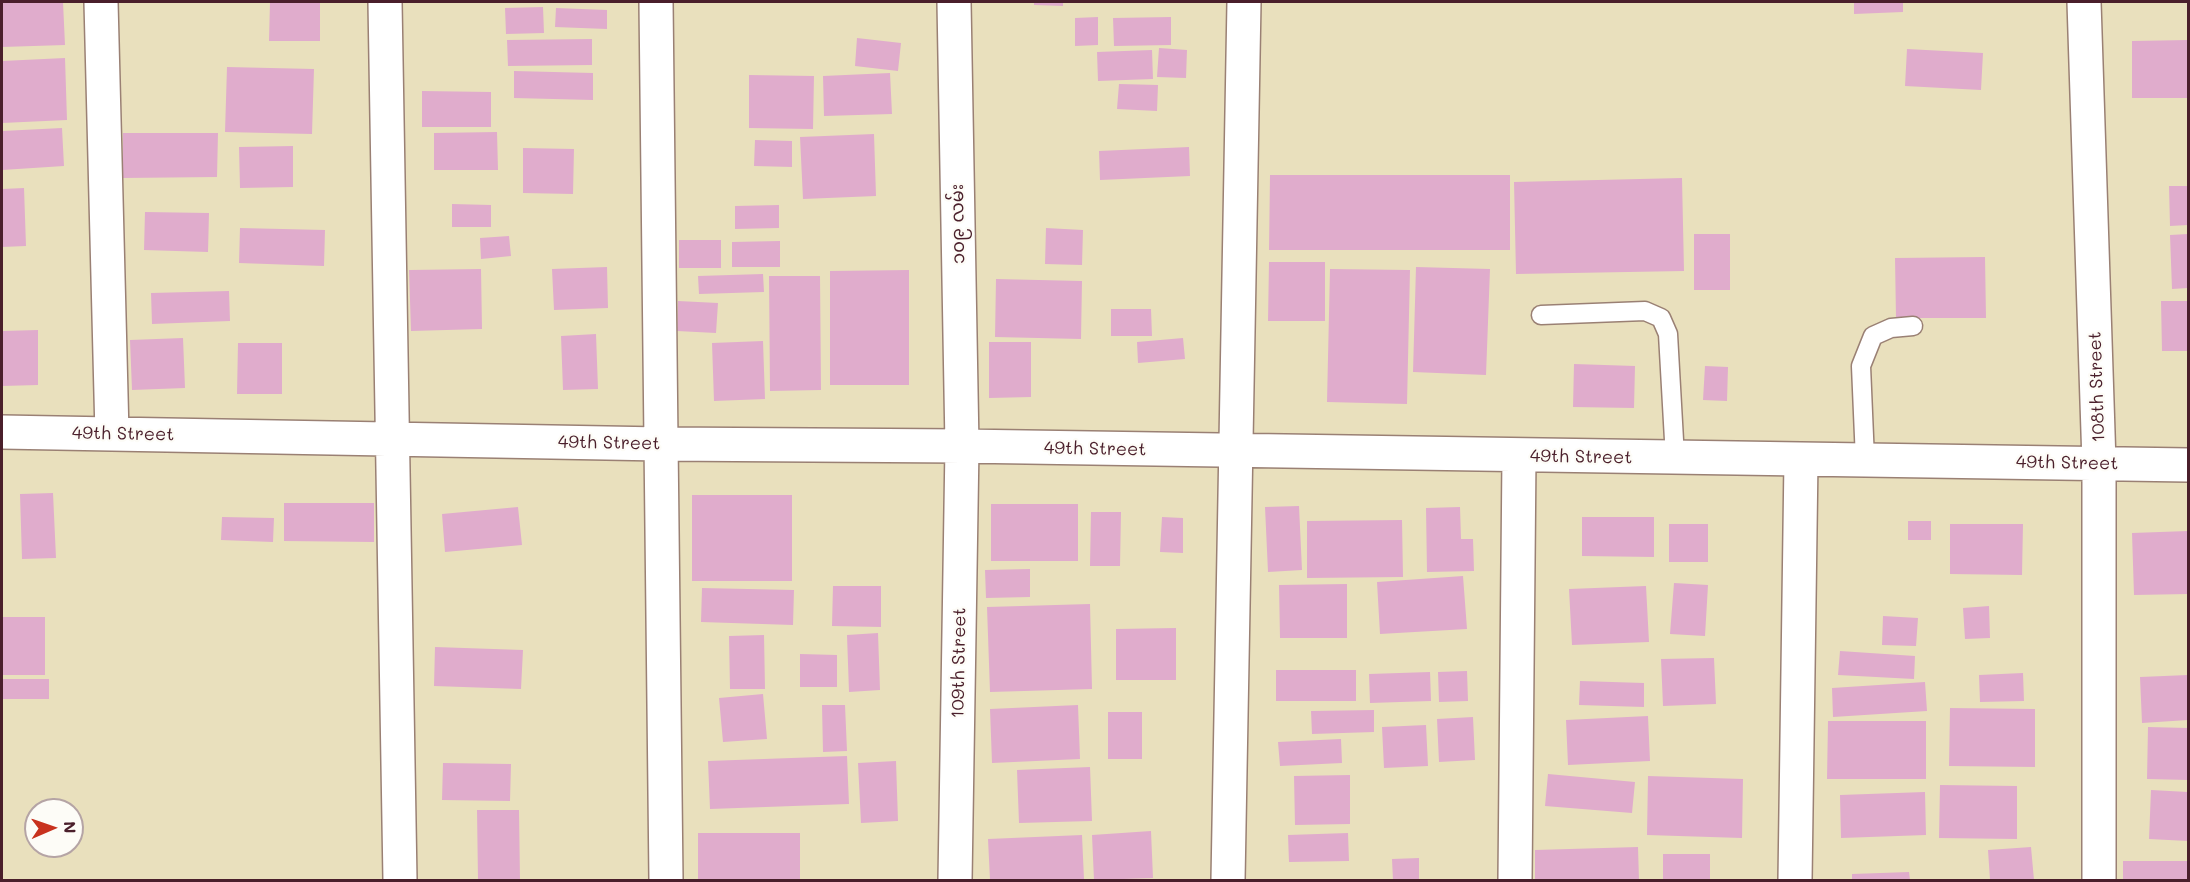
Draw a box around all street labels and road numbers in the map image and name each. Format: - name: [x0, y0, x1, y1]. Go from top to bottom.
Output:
- street label: ၁၀၉ လမ်း: [947, 184, 969, 264]
- street label: 108th Street: [2084, 331, 2110, 443]
- street label: 49th Street: [72, 422, 174, 446]
- street label: 49th Street: [558, 431, 660, 455]
- street label: 49th Street: [1044, 437, 1146, 461]
- street label: 49th Street: [1530, 445, 1632, 469]
- street label: 49th Street: [2016, 451, 2118, 475]
- street label: 109th Street: [947, 607, 971, 719]

